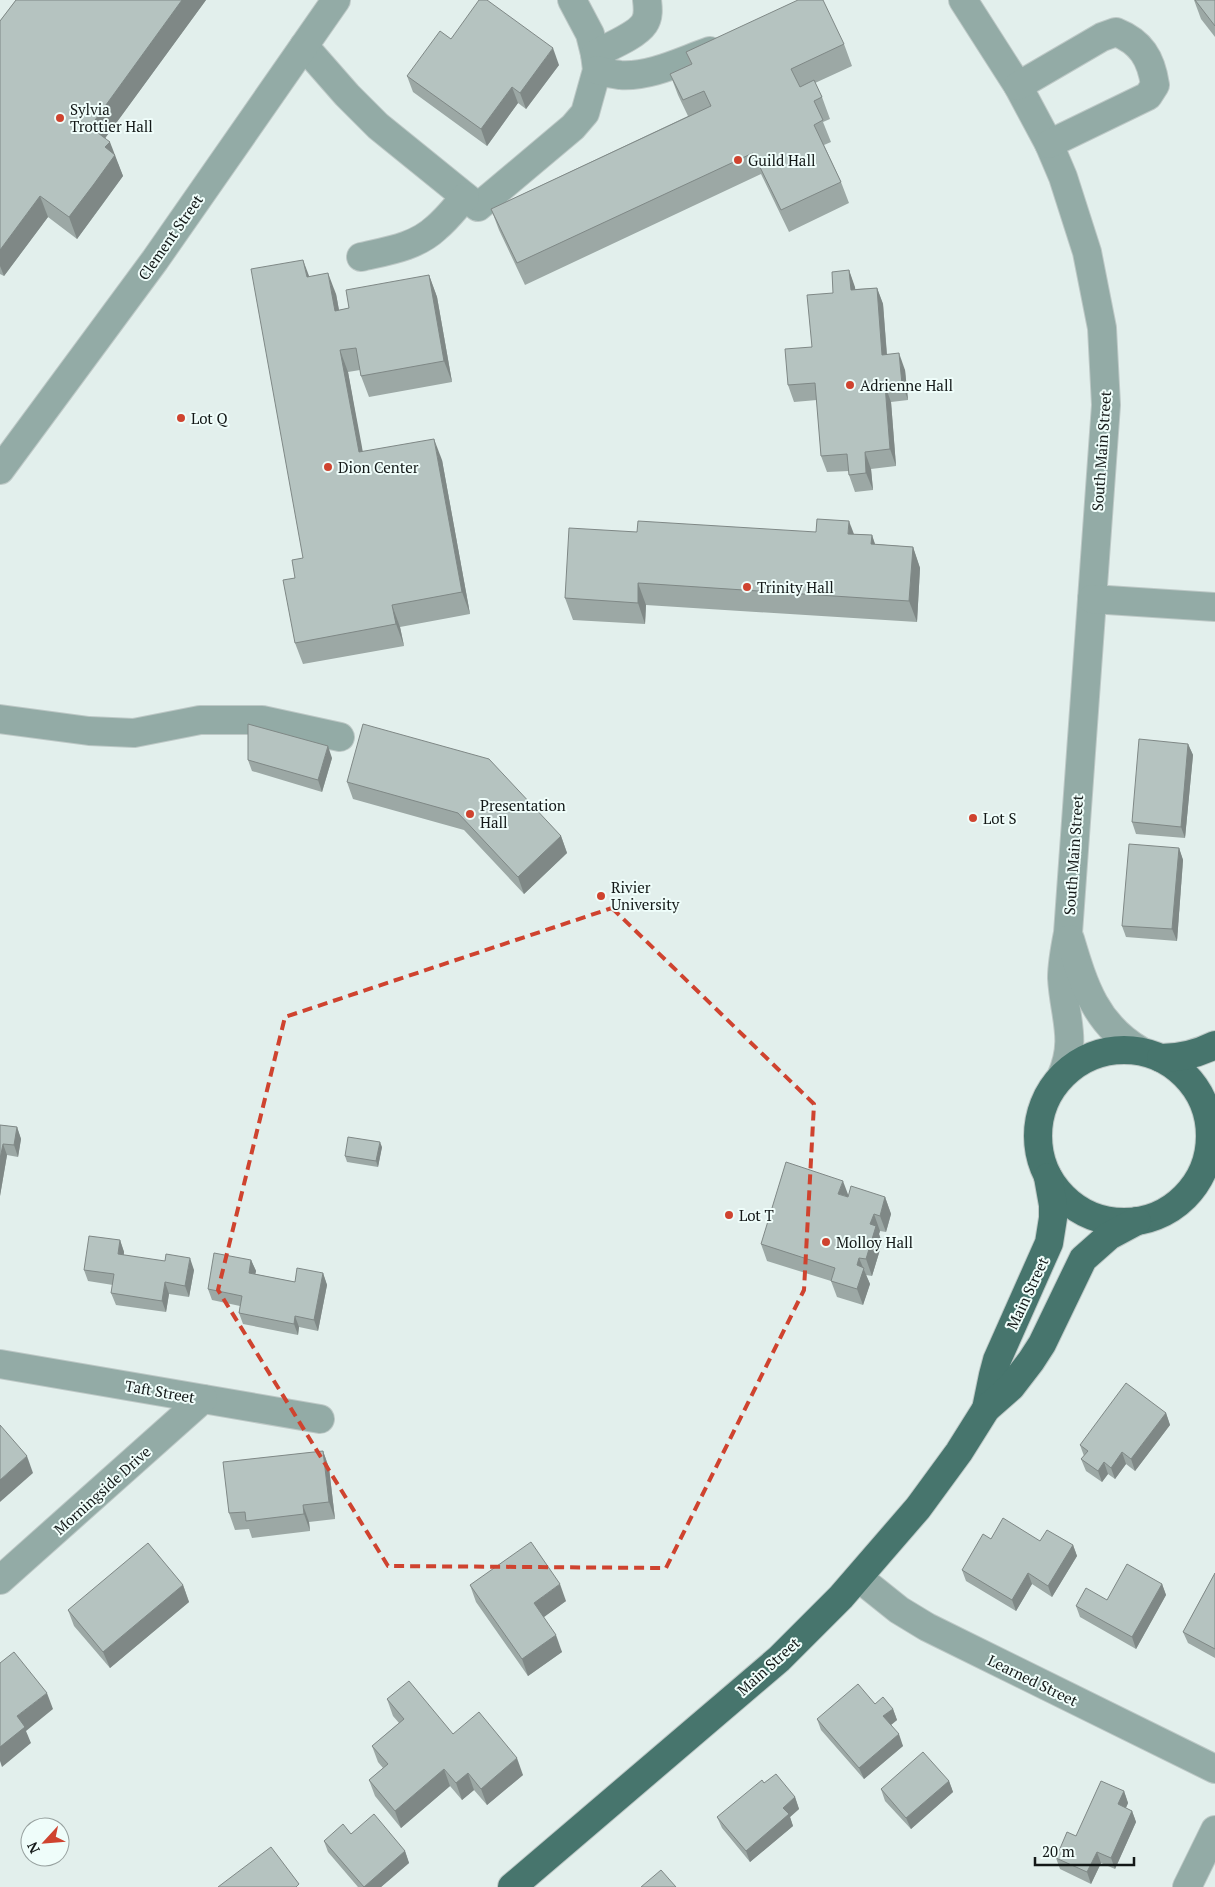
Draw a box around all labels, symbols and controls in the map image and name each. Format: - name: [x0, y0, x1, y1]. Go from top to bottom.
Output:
- place label: Sylvia Trottier Hall: [70, 99, 153, 136]
- marker: Sylvia Trottier Hall: [54, 112, 66, 124]
- place label: Guild Hall: [748, 150, 815, 170]
- marker: Guild Hall: [732, 154, 744, 166]
- street label: Clement Street: [133, 190, 207, 284]
- place label: Adrienne Hall: [860, 375, 953, 395]
- marker: Adrienne Hall: [844, 379, 856, 391]
- street label: South Main Street: [1087, 390, 1115, 512]
- place label: Lot Q: [191, 408, 229, 428]
- marker: Lot Q: [175, 412, 187, 424]
- place label: Dion Center: [338, 457, 419, 477]
- marker: Dion Center: [322, 461, 334, 473]
- place label: Trinity Hall: [757, 577, 834, 597]
- marker: Trinity Hall: [741, 581, 753, 593]
- street label: South Main Street: [1059, 794, 1087, 916]
- place label: Presentation Hall: [480, 795, 566, 832]
- marker: Presentation Hall: [464, 808, 476, 820]
- place label: Lot S: [983, 808, 1017, 828]
- marker: Lot S: [967, 812, 979, 824]
- place label: Rivier University: [611, 877, 680, 914]
- marker: Rivier University: [595, 890, 607, 902]
- place label: Lot T: [739, 1205, 774, 1225]
- marker: Lot T: [723, 1209, 735, 1221]
- place label: Molloy Hall: [836, 1232, 913, 1252]
- marker: Molloy Hall: [820, 1236, 832, 1248]
- street label: Main Street: [1002, 1253, 1053, 1332]
- street label: Taft Street: [123, 1375, 197, 1407]
- street label: Morningside Drive: [49, 1441, 155, 1539]
- street label: Main Street: [732, 1632, 804, 1699]
- street label: Learned Street: [985, 1650, 1082, 1711]
- north arrow: [20, 1817, 70, 1867]
- scale bar: [1035, 1834, 1134, 1866]
- text: N: [22, 1839, 44, 1857]
- text: 20 m: [1042, 1841, 1075, 1861]

